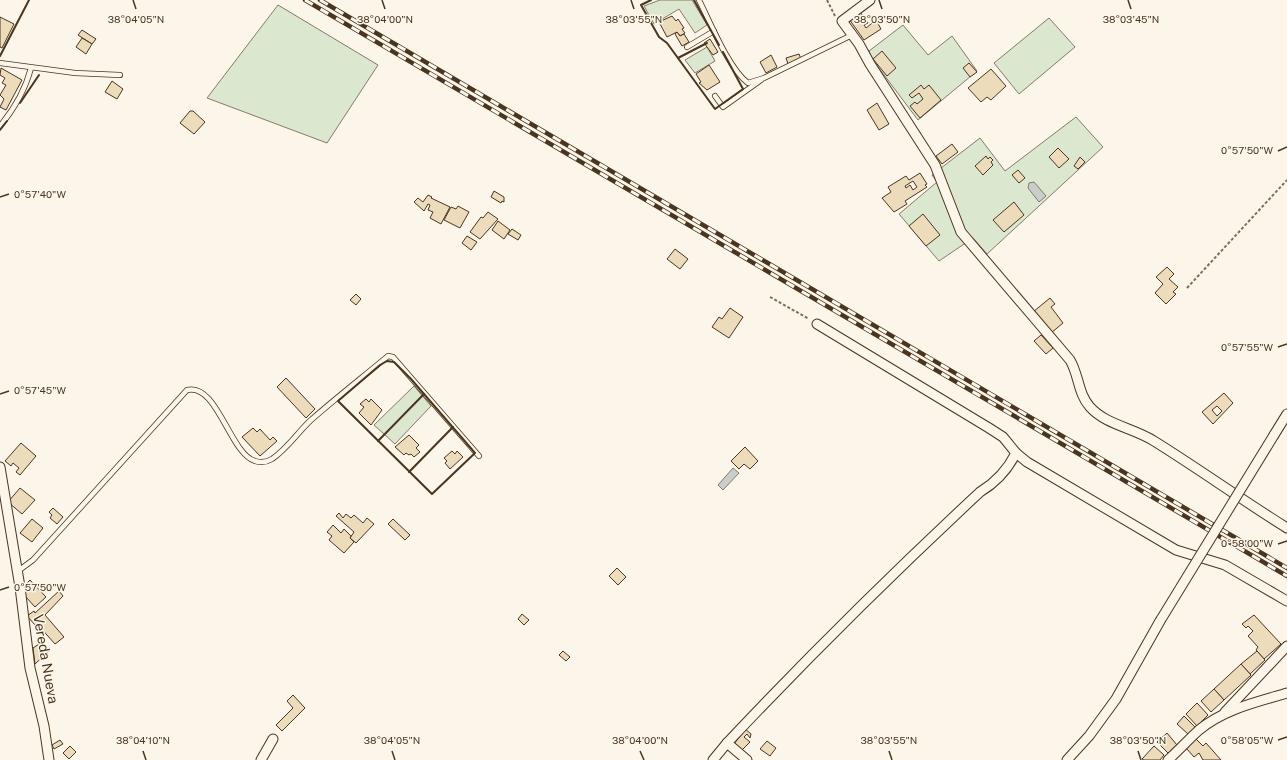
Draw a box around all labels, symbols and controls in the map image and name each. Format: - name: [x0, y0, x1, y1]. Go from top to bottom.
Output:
- text: 38°04'05"N: [108, 13, 164, 25]
- text: 38°04'00"N: [357, 13, 413, 25]
- text: 38°03'55"N: [606, 13, 662, 25]
- text: 38°03'50"N: [854, 13, 910, 25]
- text: 38°03'45"N: [1103, 13, 1159, 25]
- text: 0°57'50"W: [1221, 144, 1273, 156]
- text: 0°57'40"W: [14, 188, 66, 200]
- text: 0°57'55"W: [1221, 341, 1274, 353]
- text: 0°57'45"W: [14, 384, 66, 396]
- text: 0°58'00"W: [1221, 537, 1274, 549]
- text: 0°57'50"W: [14, 581, 66, 593]
- street label: Vereda Nueva: [30, 613, 62, 705]
- text: 38°04'10"N: [116, 734, 170, 746]
- text: 38°04'05"N: [364, 734, 420, 746]
- text: 38°04'00"N: [612, 734, 668, 746]
- text: 38°03'55"N: [861, 734, 917, 746]
- text: 38°03'50"N: [1110, 734, 1166, 746]
- text: 0°58'05"W: [1221, 734, 1274, 746]

